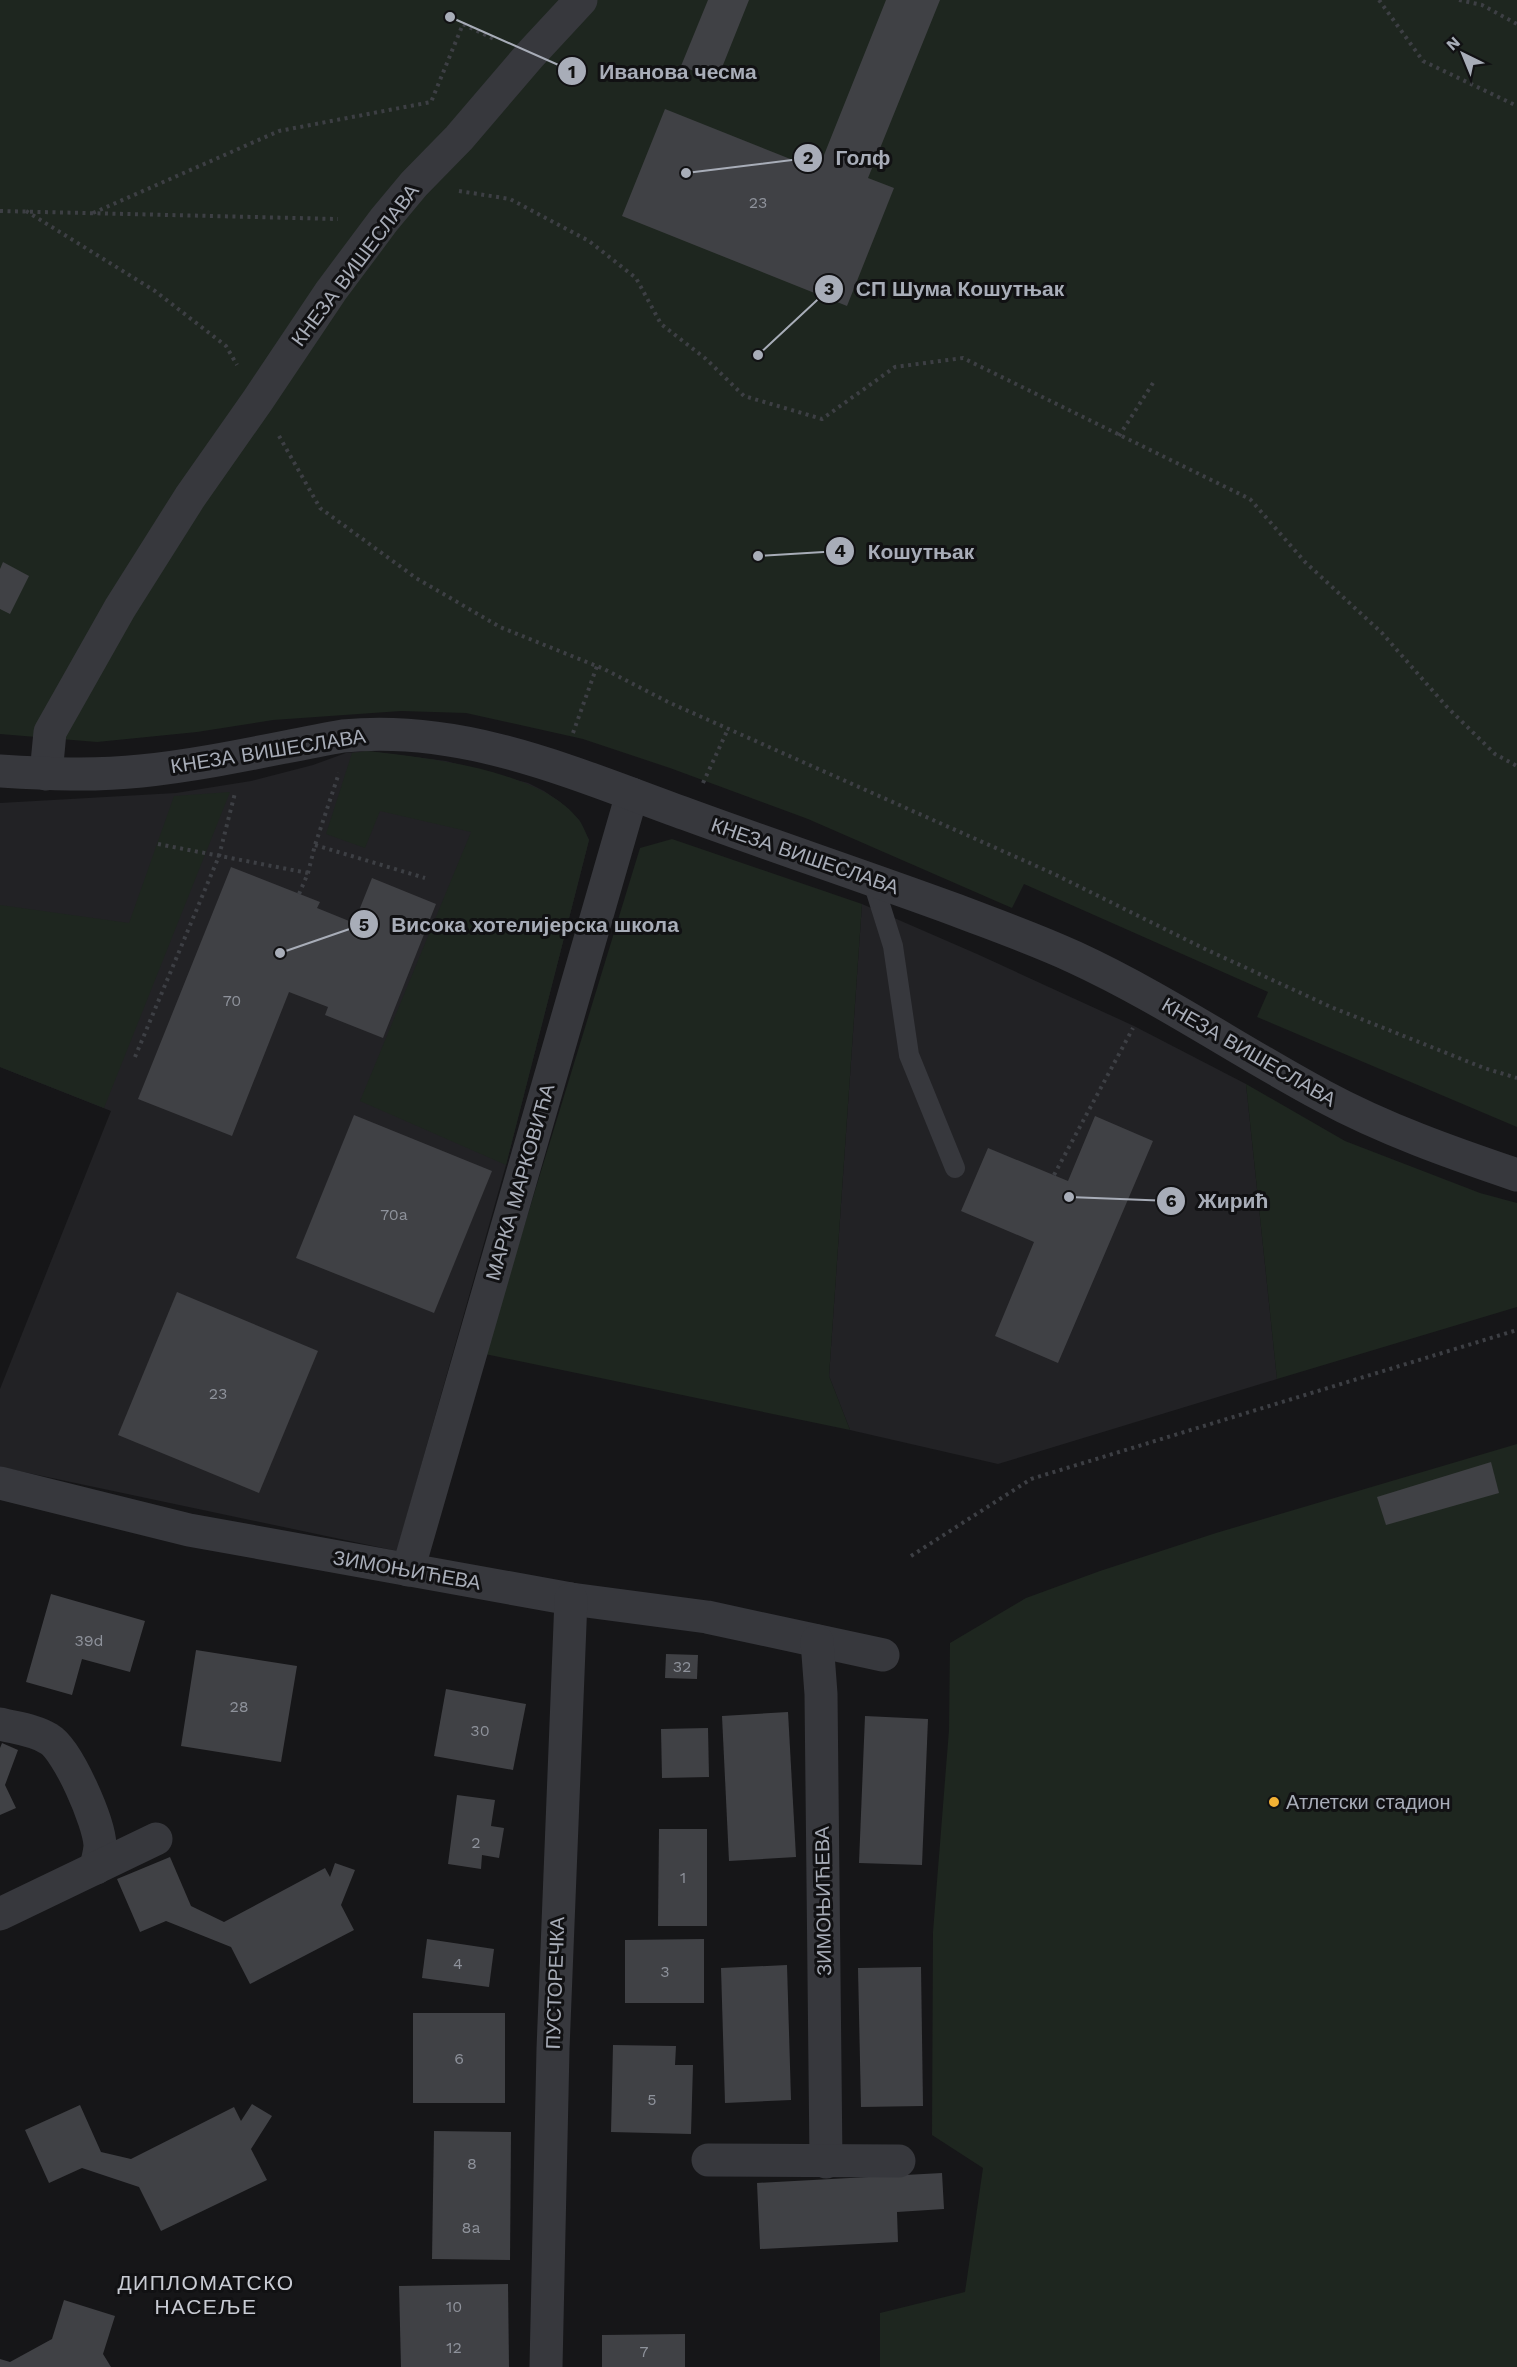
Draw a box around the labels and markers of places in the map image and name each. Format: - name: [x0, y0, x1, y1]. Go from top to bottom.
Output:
- callout: Иванова чесма: [557, 52, 768, 91]
- callout: Голф: [793, 138, 902, 177]
- callout: СП Шума Кошутњак: [814, 269, 1076, 308]
- callout: Кошутњак: [825, 532, 986, 571]
- callout: Висока хотелијерска школа: [349, 905, 691, 944]
- callout: Жирић: [1156, 1181, 1281, 1220]
- place label: Атлетски стадион: [1286, 1790, 1451, 1814]
- marker: Атлетски стадион: [1267, 1795, 1281, 1809]

